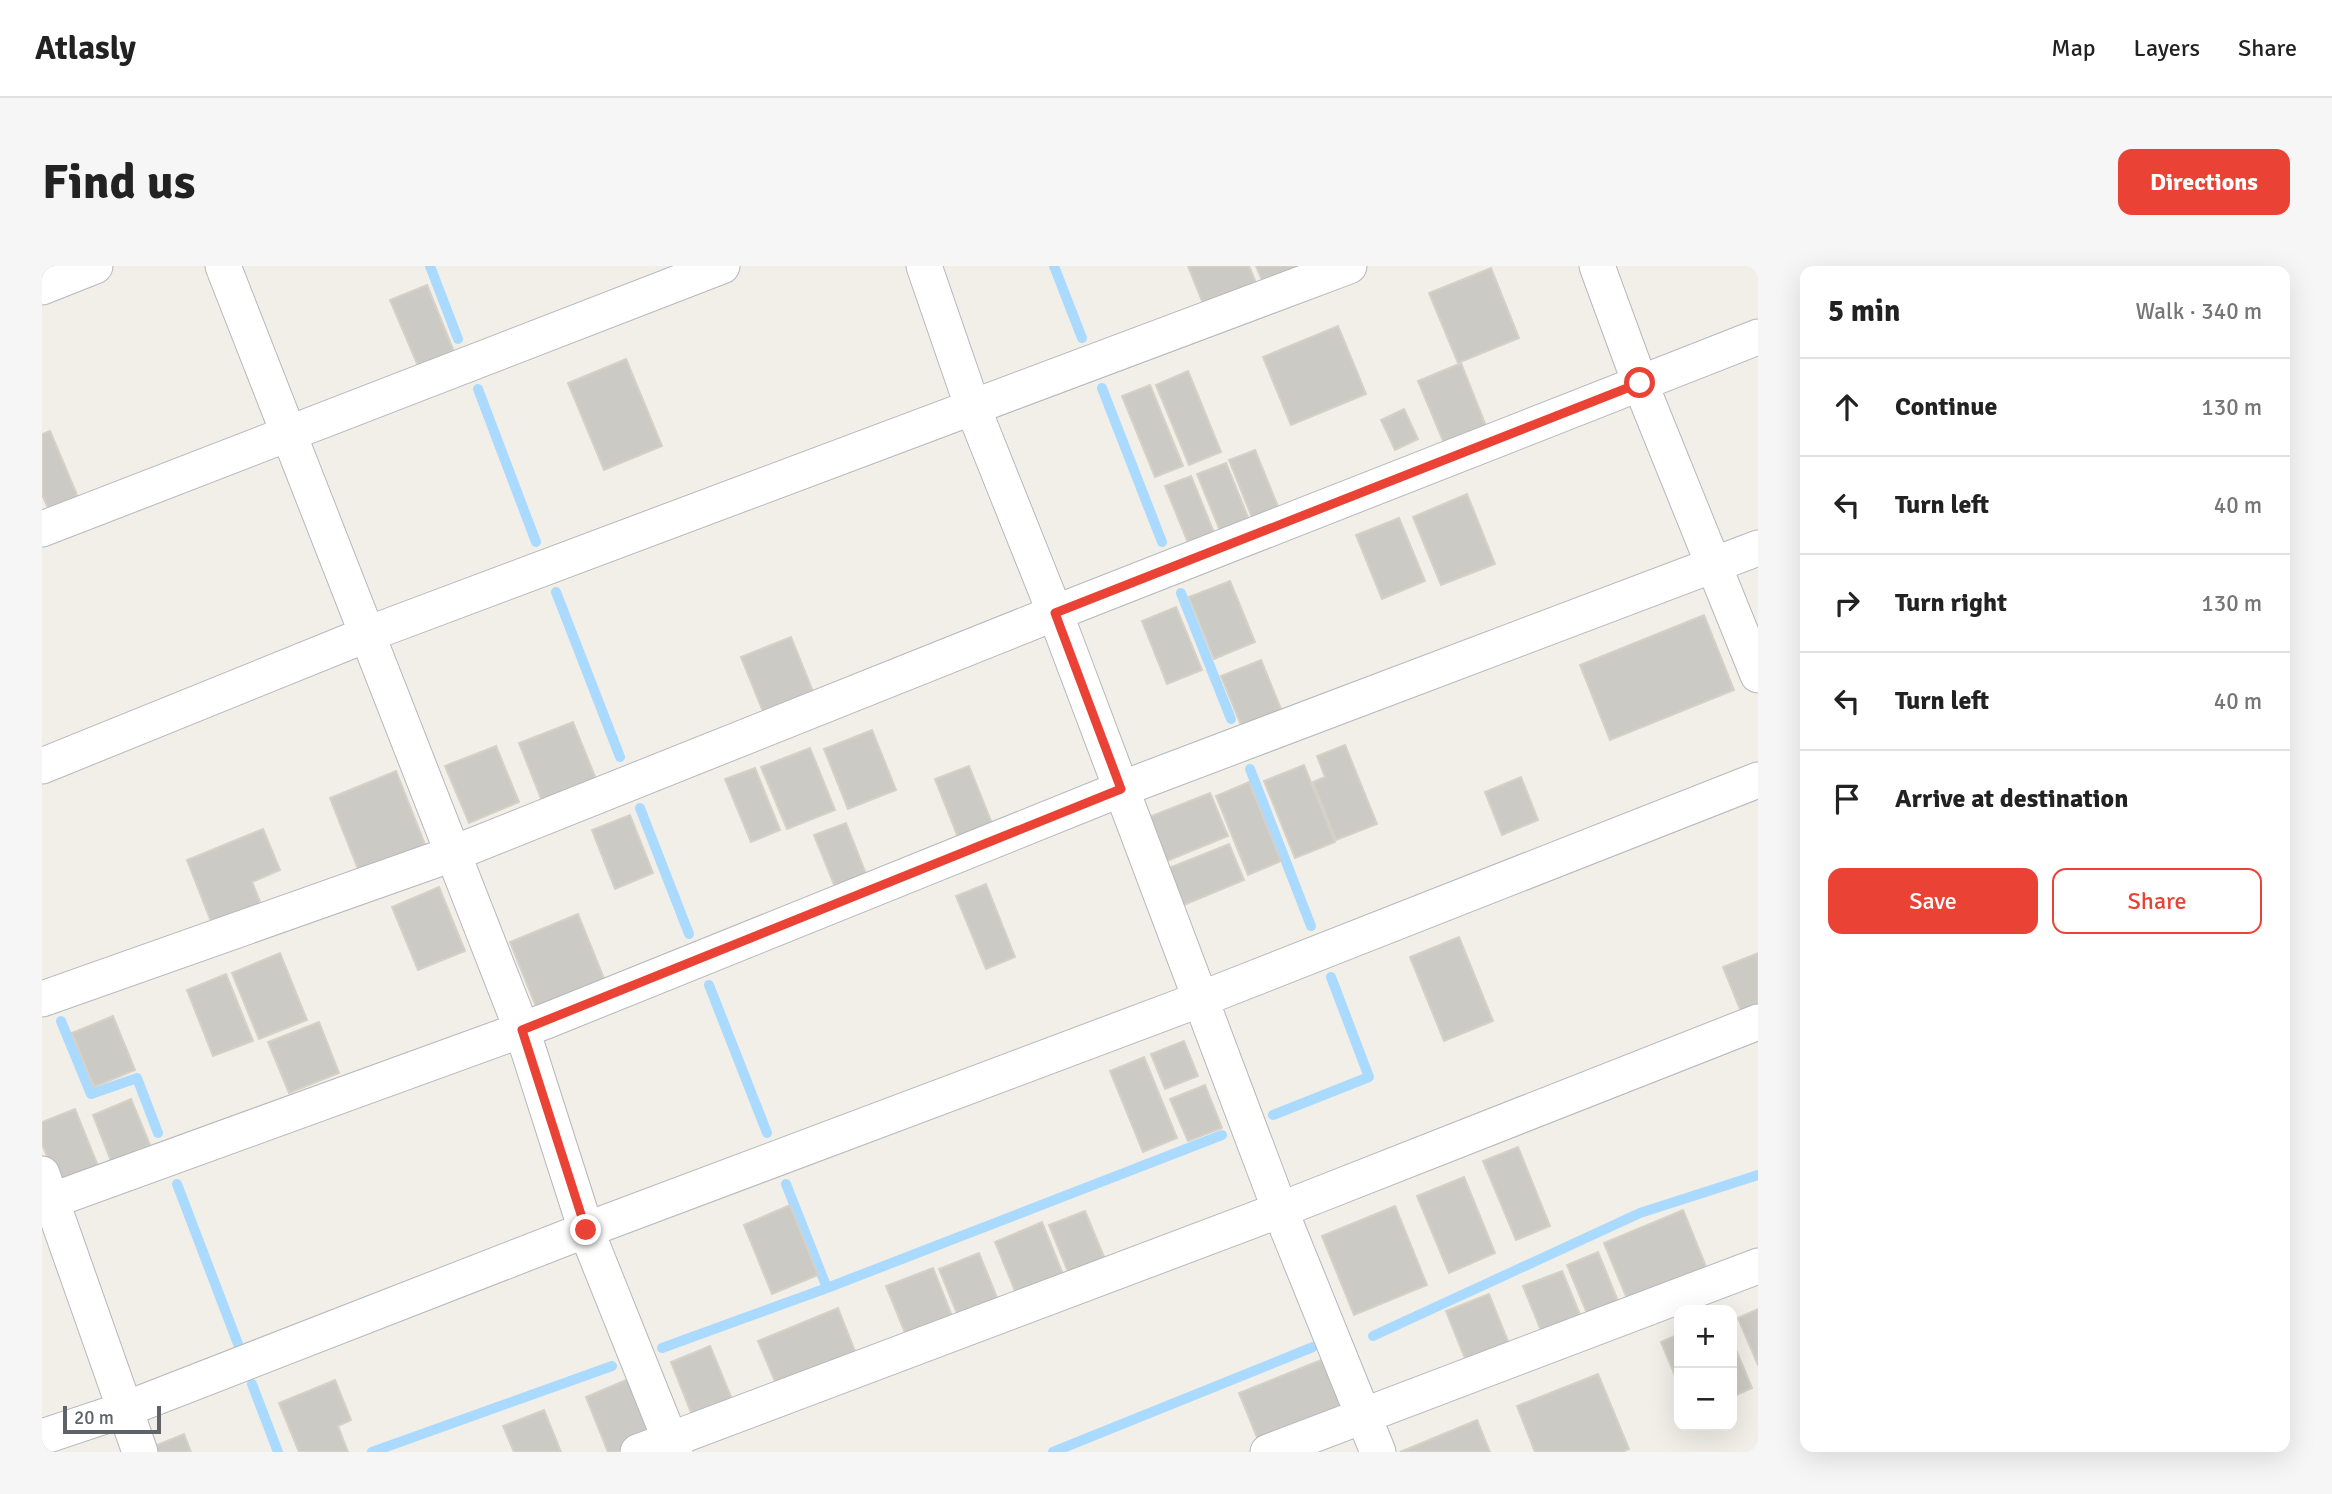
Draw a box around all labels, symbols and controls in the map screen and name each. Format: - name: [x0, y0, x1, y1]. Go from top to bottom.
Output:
- text: Atlasly: [35, 28, 136, 69]
- text: Map: [2051, 33, 2096, 63]
- text: Layers: [2134, 33, 2200, 63]
- text: Share: [2238, 33, 2297, 63]
- button: Directions: [2118, 149, 2290, 215]
- text: Find us: [42, 152, 195, 212]
- text: 5 min: [1828, 293, 1900, 330]
- text: Walk · 340 m: [2136, 297, 2262, 326]
- route start: [1624, 367, 1655, 398]
- icon: ahead: [1828, 388, 1866, 426]
- text: Continue: [1895, 391, 1997, 423]
- text: 130 m: [2201, 393, 2262, 422]
- icon: left: [1828, 486, 1866, 524]
- text: Turn left: [1895, 489, 1989, 521]
- text: 40 m: [2214, 491, 2262, 520]
- icon: right: [1828, 584, 1866, 622]
- text: Turn right: [1895, 587, 2007, 619]
- text: 130 m: [2201, 589, 2262, 618]
- icon: left: [1828, 682, 1866, 720]
- text: Turn left: [1895, 685, 1989, 717]
- text: 40 m: [2214, 687, 2262, 716]
- icon: arrive: [1828, 780, 1866, 818]
- text: Arrive at destination: [1895, 783, 2128, 815]
- button: Save: [1828, 868, 2038, 934]
- button: Share: [2052, 868, 2262, 934]
- route end: [570, 1214, 601, 1245]
- map controls: [1674, 1305, 1737, 1431]
- button: +: [1674, 1305, 1737, 1368]
- button: −: [1674, 1368, 1737, 1431]
- scale bar: [63, 1403, 161, 1435]
- text: 20 m: [74, 1406, 114, 1430]

